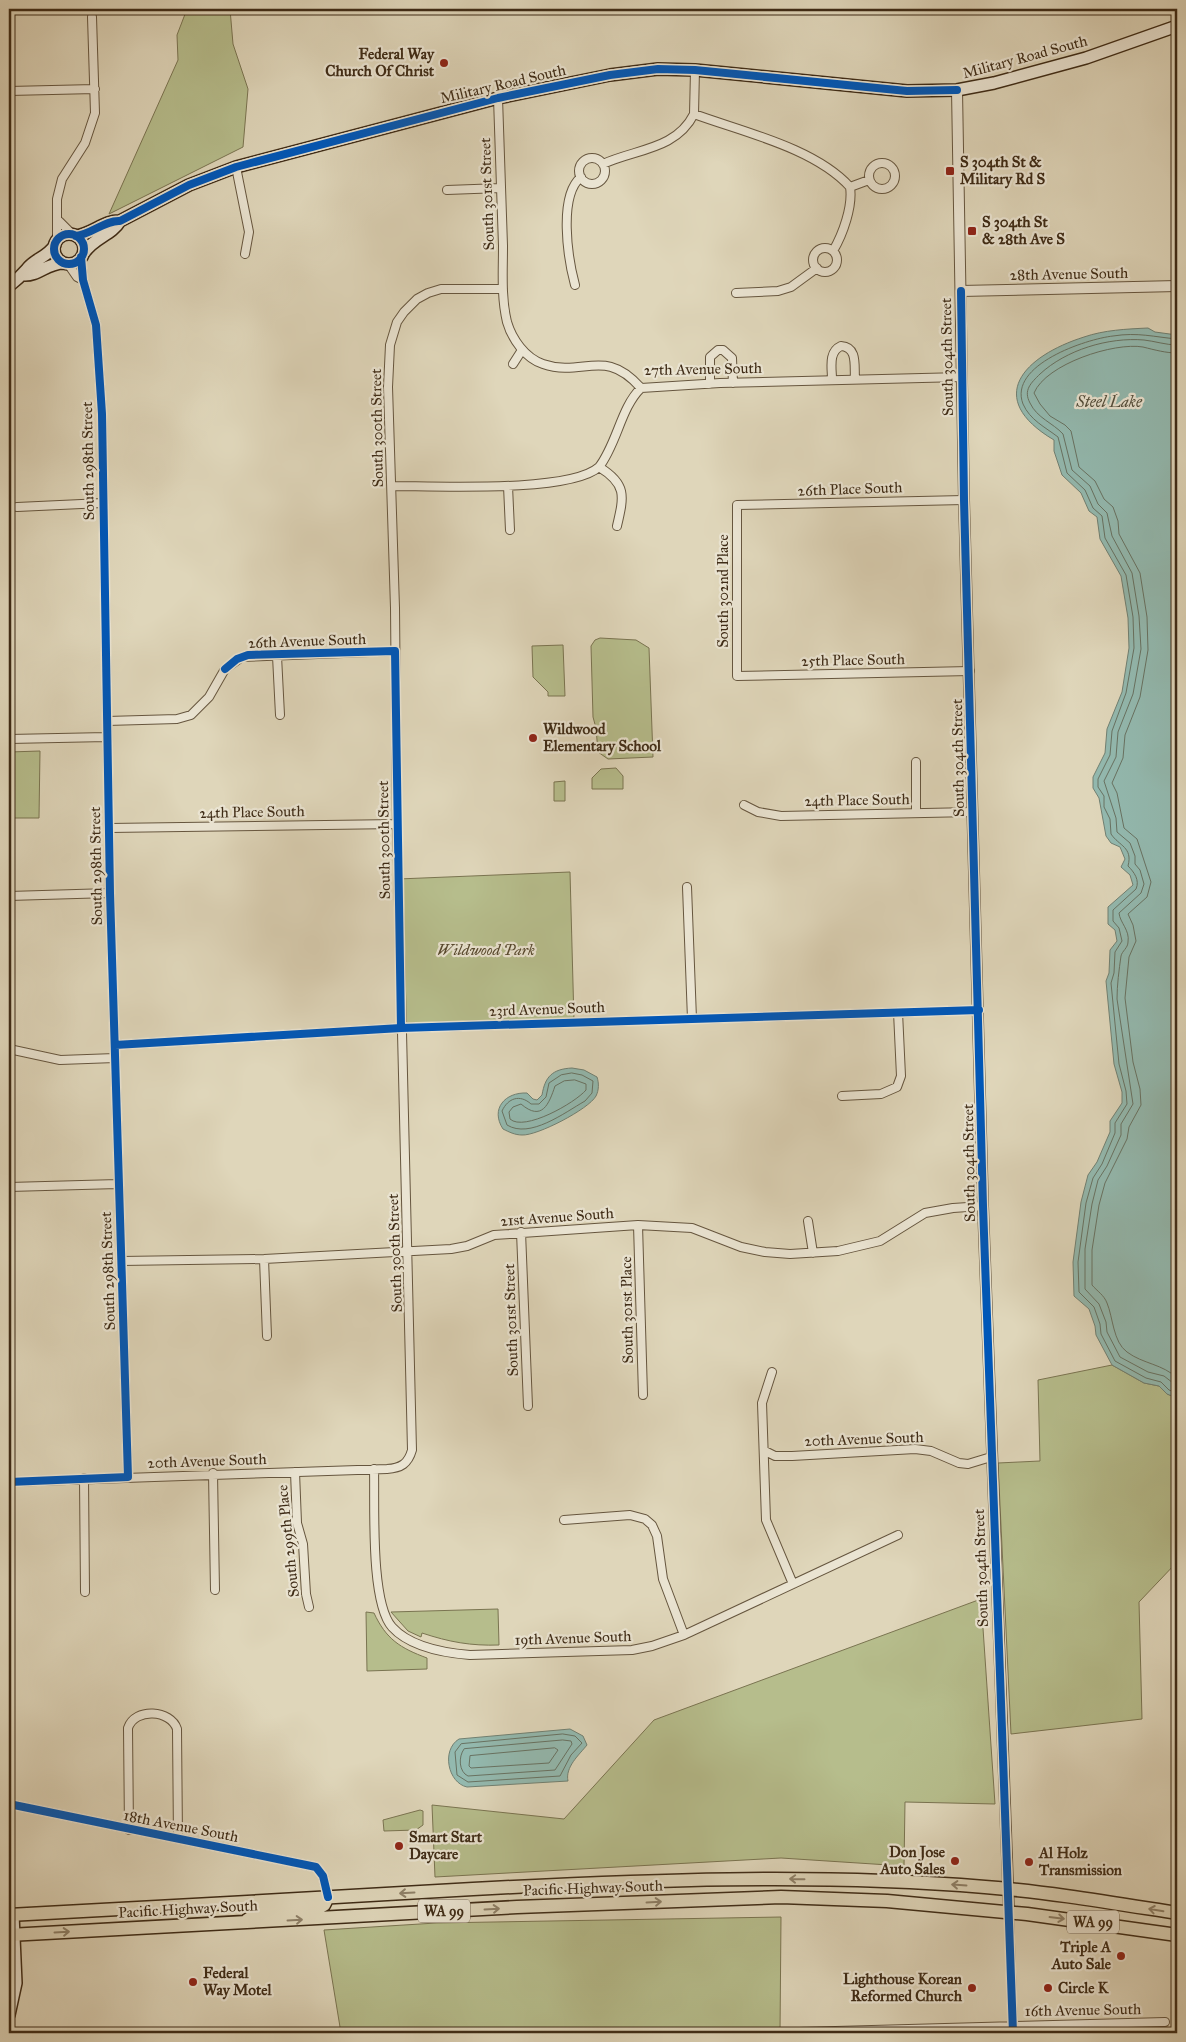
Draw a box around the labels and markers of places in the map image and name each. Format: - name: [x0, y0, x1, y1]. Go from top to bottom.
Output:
- place label: Federal Way Church Of Christ: [325, 45, 435, 80]
- marker: Federal Way Church Of Christ: [438, 57, 450, 69]
- place label: S 304th St & Military Rd S: [960, 153, 1045, 189]
- marker: S 304th St & Military Rd S: [944, 165, 956, 177]
- place label: S 304th St & 28th Ave S: [982, 213, 1065, 248]
- marker: S 304th St & 28th Ave S: [966, 225, 978, 237]
- place label: Wildwood Elementary School: [543, 720, 662, 756]
- marker: Wildwood Elementary School: [527, 732, 539, 744]
- place label: Smart Start Daycare: [409, 1828, 483, 1864]
- marker: Smart Start Daycare: [393, 1840, 405, 1852]
- place label: Don Jose Auto Sales: [879, 1843, 946, 1878]
- place label: Al Holz Transmission: [1038, 1844, 1123, 1879]
- marker: Don Jose Auto Sales: [949, 1855, 961, 1867]
- marker: Al Holz Transmission: [1023, 1856, 1035, 1868]
- place label: Triple A Auto Sale: [1051, 1938, 1112, 1973]
- marker: Triple A Auto Sale: [1115, 1950, 1127, 1962]
- place label: Federal Way Motel: [203, 1964, 272, 2000]
- place label: Lighthouse Korean Reformed Church: [843, 1970, 963, 2005]
- marker: Federal Way Motel: [187, 1976, 199, 1988]
- place label: Circle K: [1058, 1979, 1110, 1997]
- marker: Lighthouse Korean Reformed Church: [966, 1982, 978, 1994]
- marker: Circle K: [1042, 1982, 1054, 1994]

